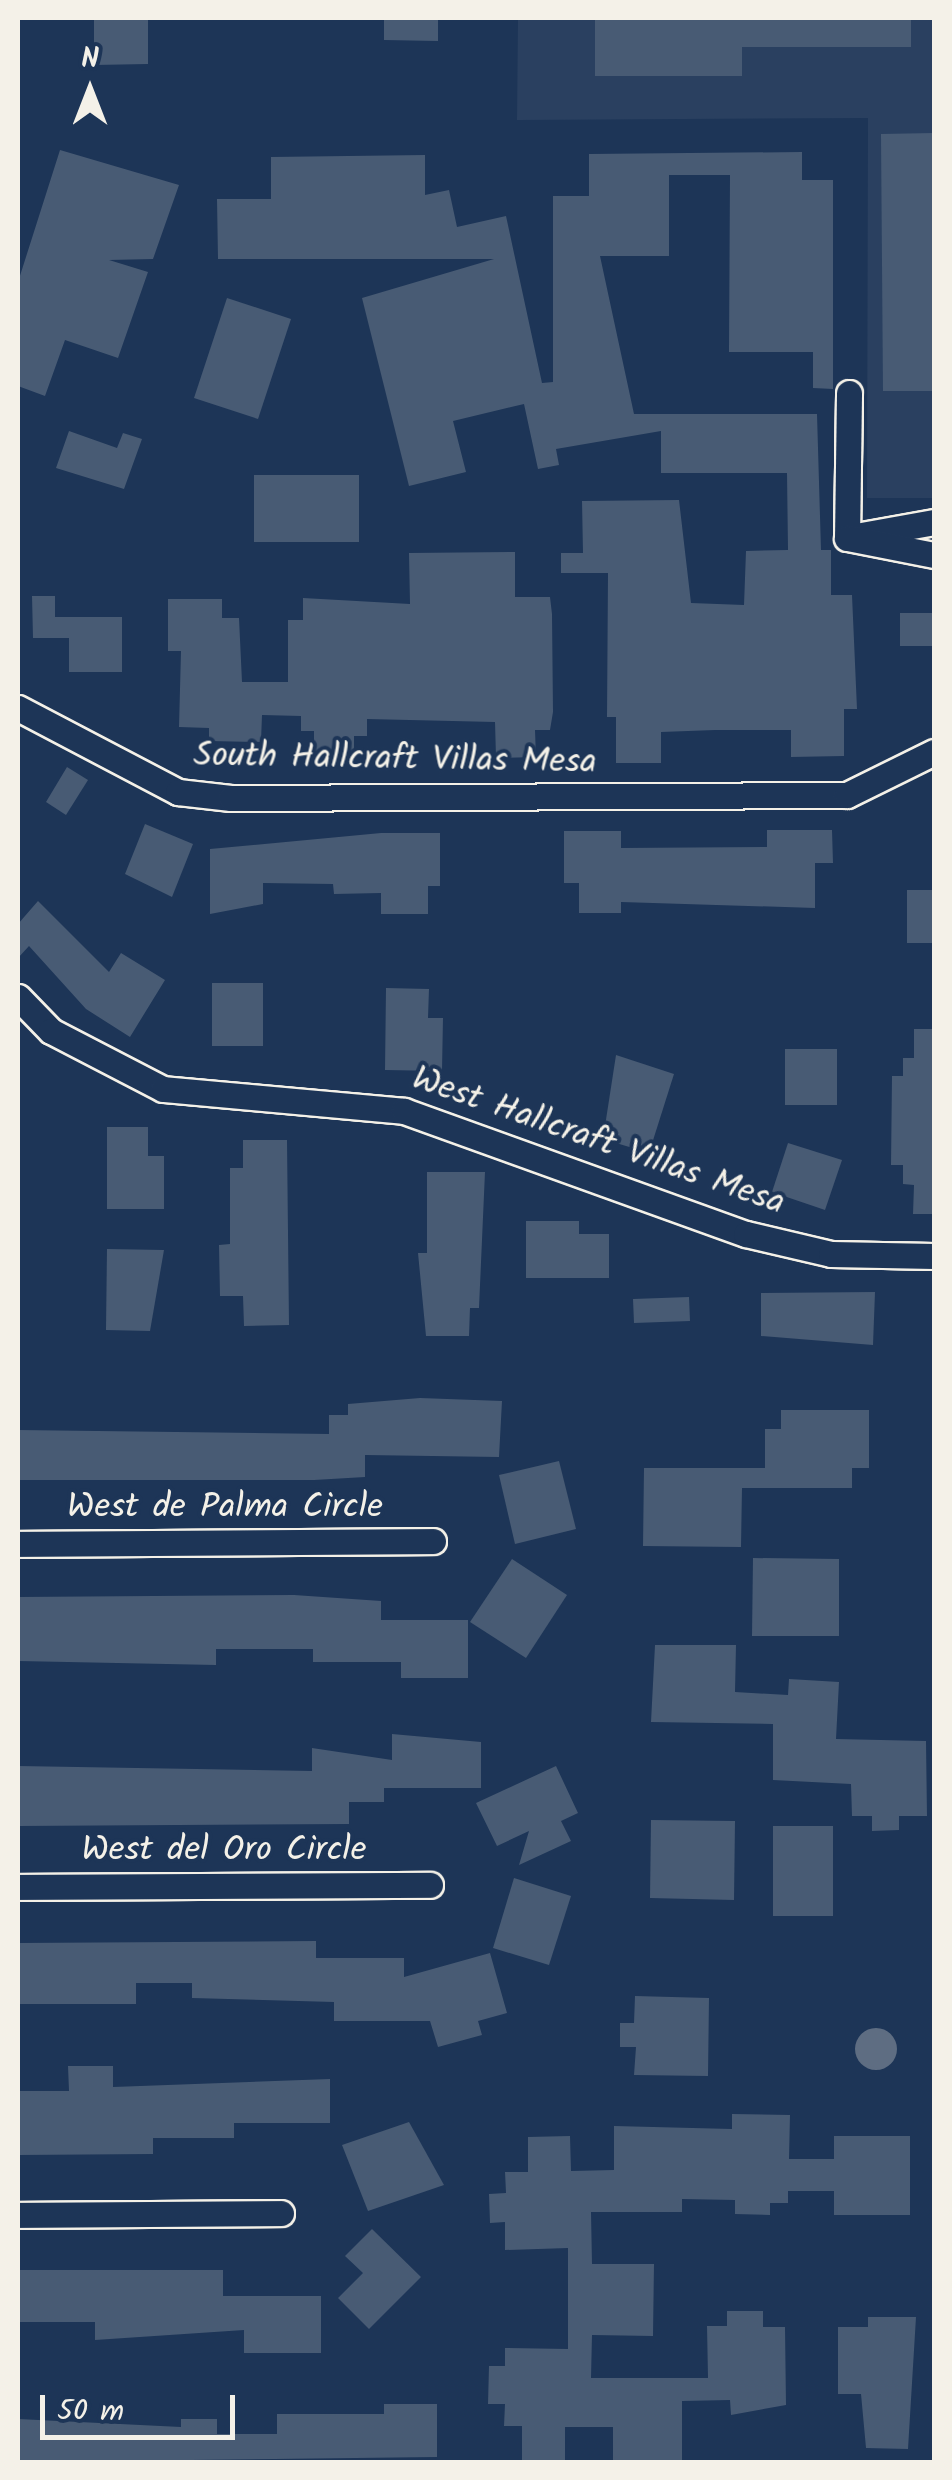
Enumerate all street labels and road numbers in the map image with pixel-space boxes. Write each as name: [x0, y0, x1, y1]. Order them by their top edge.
street label: South Hallcraft Villas Mesa: [193, 735, 597, 785]
street label: West Hallcraft Villas Mesa: [406, 1058, 790, 1226]
street label: West de Palma Circle: [67, 1487, 383, 1529]
street label: West del Oro Circle: [81, 1830, 367, 1872]

